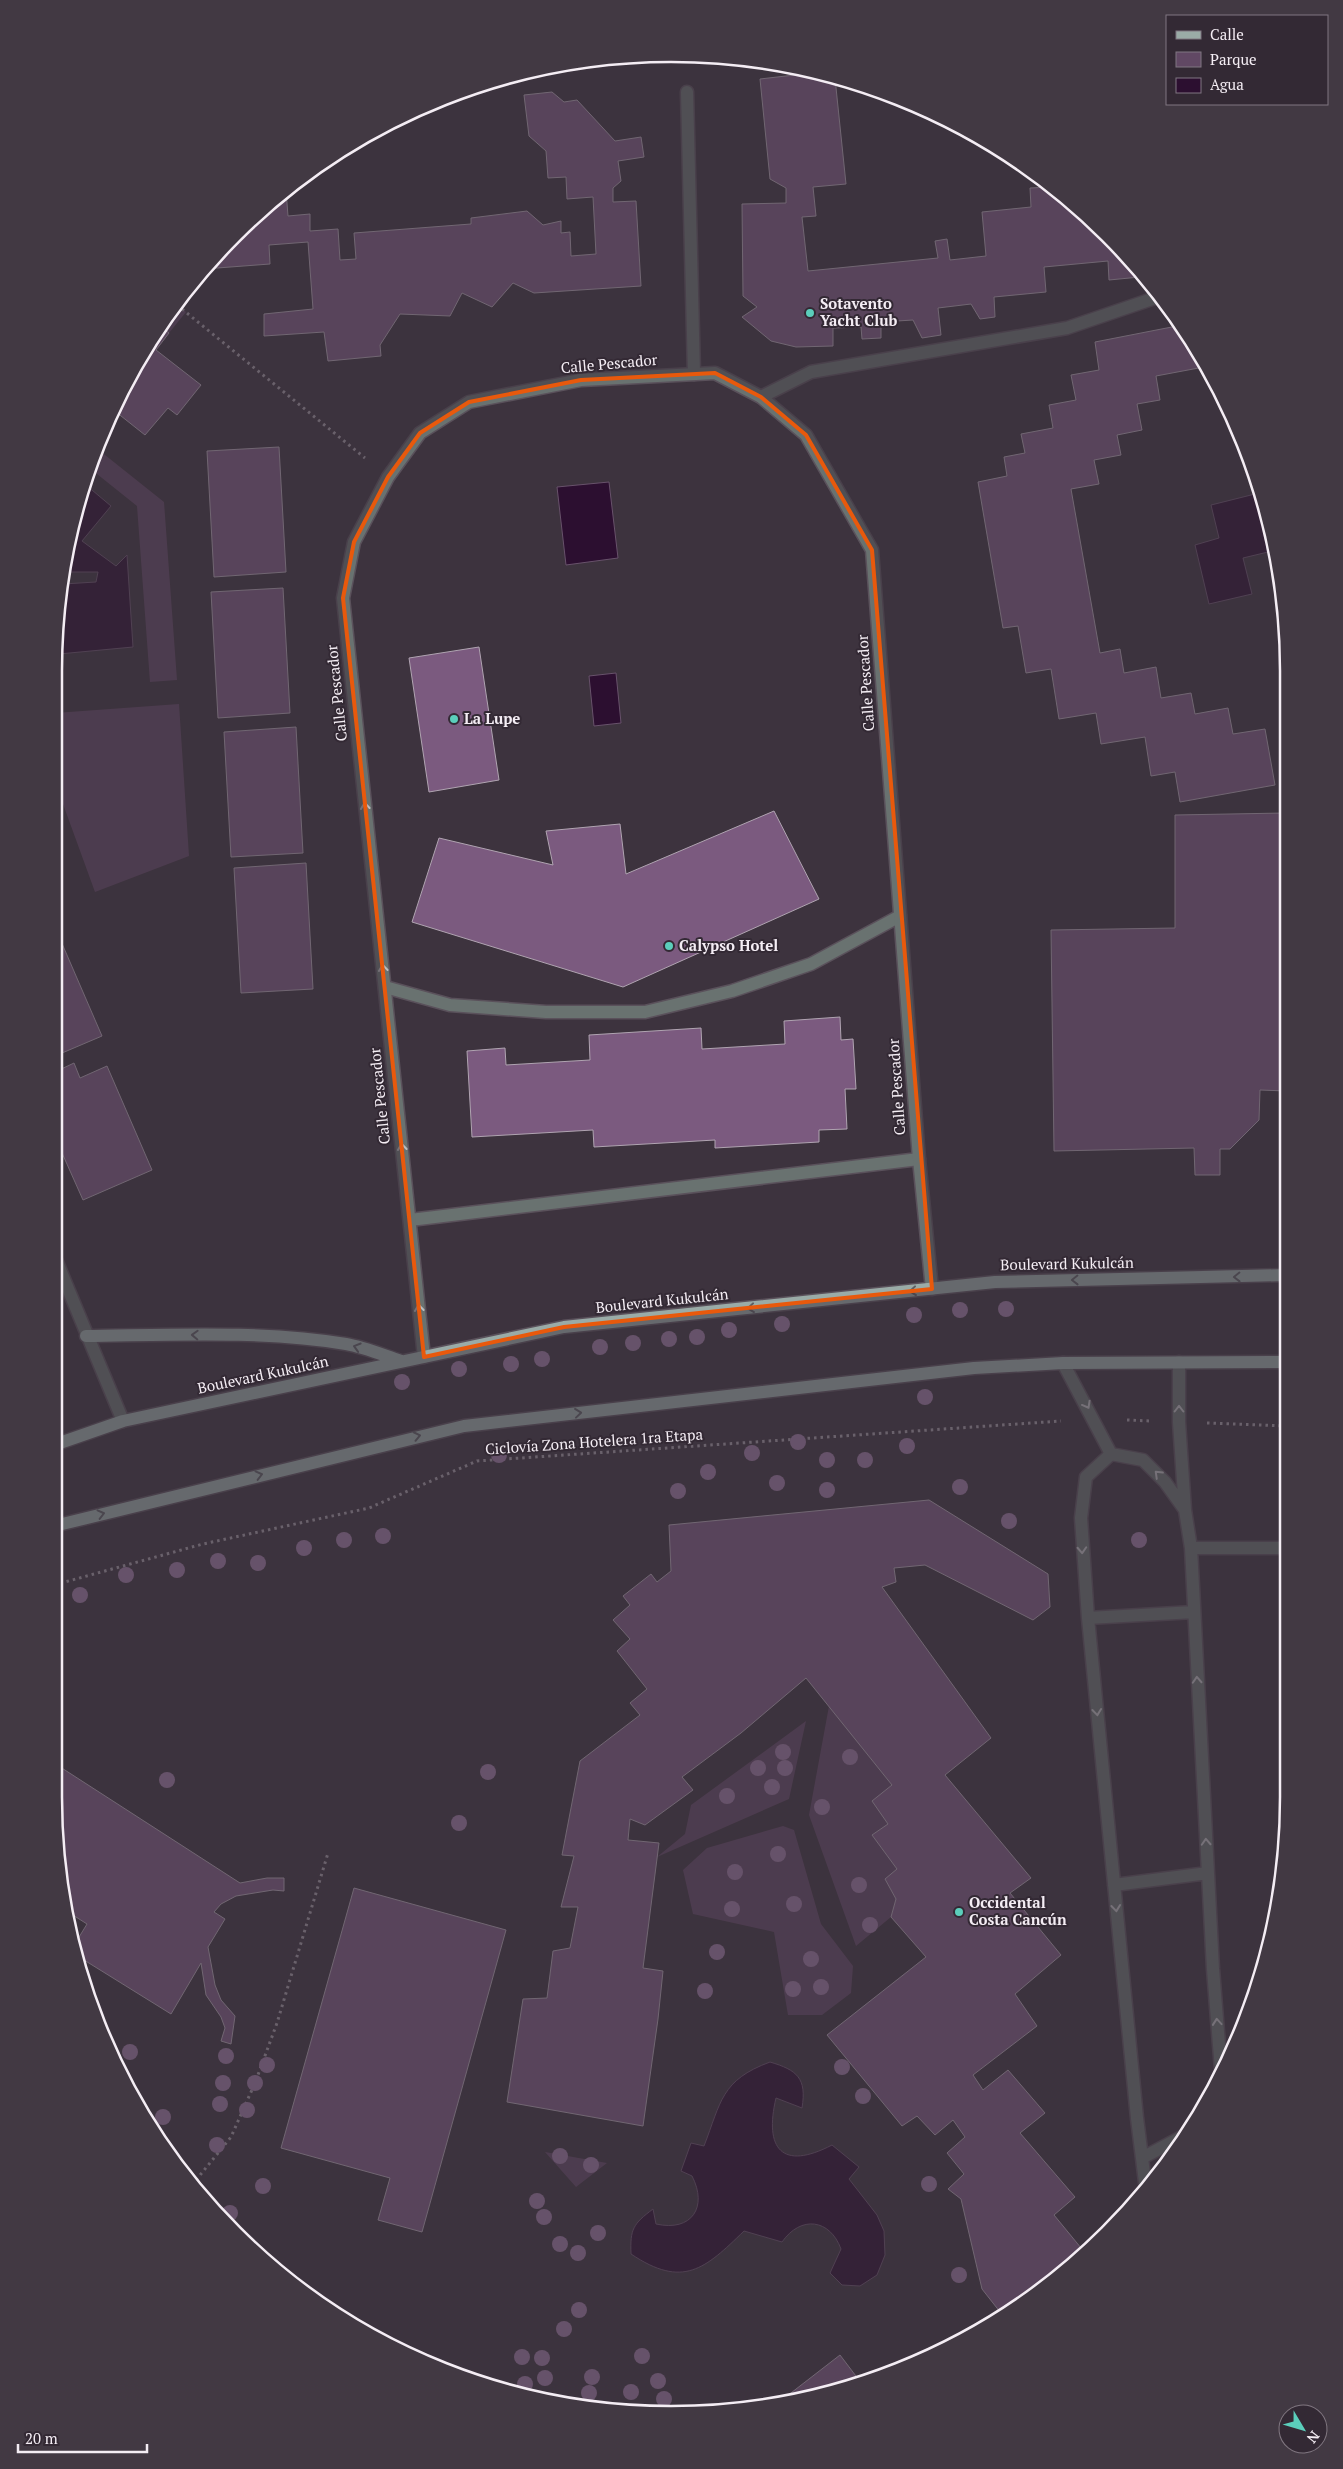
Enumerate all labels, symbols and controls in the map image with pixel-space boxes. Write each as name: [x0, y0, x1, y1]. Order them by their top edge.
legend: [1166, 15, 1328, 105]
text: Calle: [1210, 24, 1244, 44]
text: Parque: [1210, 49, 1257, 69]
text: Agua: [1210, 74, 1244, 94]
place label: Sotavento Yacht Club: [820, 293, 897, 330]
marker: Sotavento Yacht Club: [804, 307, 816, 319]
street label: Calle Pescador: [560, 349, 658, 377]
street label: Calle Pescador: [852, 634, 878, 732]
street label: Calle Pescador: [321, 644, 351, 742]
place label: La Lupe: [464, 708, 520, 728]
marker: La Lupe: [448, 713, 460, 725]
one-way arrow: [360, 802, 371, 810]
place label: Calypso Hotel: [679, 935, 778, 955]
marker: Calypso Hotel: [663, 940, 675, 952]
one-way arrow: [377, 964, 388, 972]
street label: Calle Pescador: [883, 1038, 909, 1136]
street label: Calle Pescador: [364, 1047, 394, 1145]
one-way arrow: [397, 1143, 408, 1151]
street label: Boulevard Kukulcán: [1000, 1252, 1134, 1274]
one-way arrow: [1233, 1271, 1241, 1282]
one-way arrow: [1071, 1275, 1079, 1286]
street label: Boulevard Kukulcán: [594, 1283, 729, 1317]
one-way arrow: [909, 1285, 917, 1296]
one-way arrow: [747, 1302, 755, 1313]
one-way arrow: [414, 1304, 425, 1312]
one-way arrow: [191, 1330, 199, 1341]
one-way arrow: [353, 1343, 361, 1353]
street label: Boulevard Kukulcán: [195, 1350, 330, 1398]
one-way arrow: [1080, 1400, 1090, 1409]
one-way arrow: [1174, 1405, 1184, 1412]
one-way arrow: [574, 1408, 582, 1419]
street label: Ciclovía Zona Hotelera 1ra Etapa: [484, 1423, 704, 1459]
one-way arrow: [413, 1431, 421, 1442]
one-way arrow: [255, 1470, 264, 1481]
one-way arrow: [1155, 1471, 1164, 1480]
one-way arrow: [97, 1509, 106, 1520]
one-way arrow: [1077, 1546, 1088, 1554]
one-way arrow: [1192, 1676, 1203, 1684]
one-way arrow: [1091, 1708, 1102, 1716]
one-way arrow: [1201, 1838, 1212, 1846]
place label: Occidental Costa Cancún: [969, 1892, 1067, 1929]
one-way arrow: [1111, 1905, 1122, 1913]
marker: Occidental Costa Cancún: [953, 1906, 965, 1918]
one-way arrow: [1212, 2017, 1223, 2025]
north arrow: [1278, 2404, 1328, 2454]
scale bar: [18, 2422, 146, 2454]
text: N: [1303, 2427, 1324, 2448]
text: 20 m: [25, 2428, 58, 2448]

